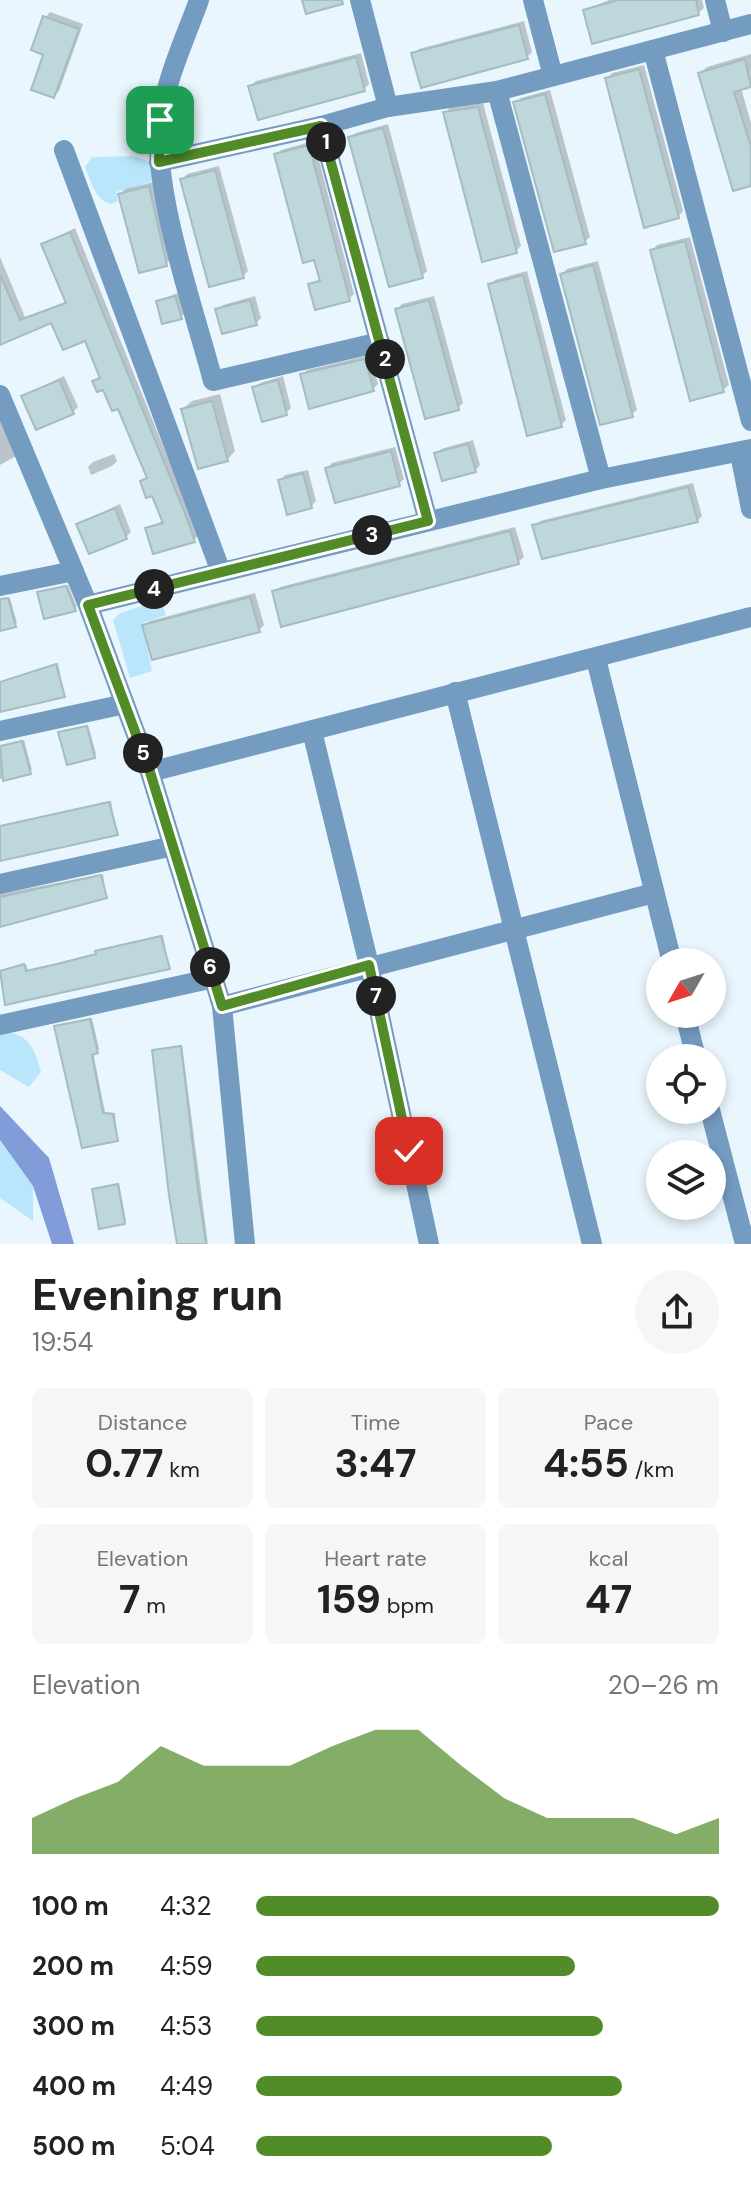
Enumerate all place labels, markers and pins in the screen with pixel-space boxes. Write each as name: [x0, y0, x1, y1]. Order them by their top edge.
pin: [126, 86, 194, 154]
pin: 1: [306, 122, 346, 162]
pin: 2: [365, 339, 405, 379]
pin: 3: [352, 515, 392, 555]
pin: 4: [134, 569, 174, 609]
pin: 5: [123, 733, 163, 773]
pin: 6: [190, 947, 230, 987]
pin: 7: [356, 976, 396, 1016]
pin: [375, 1117, 443, 1185]

